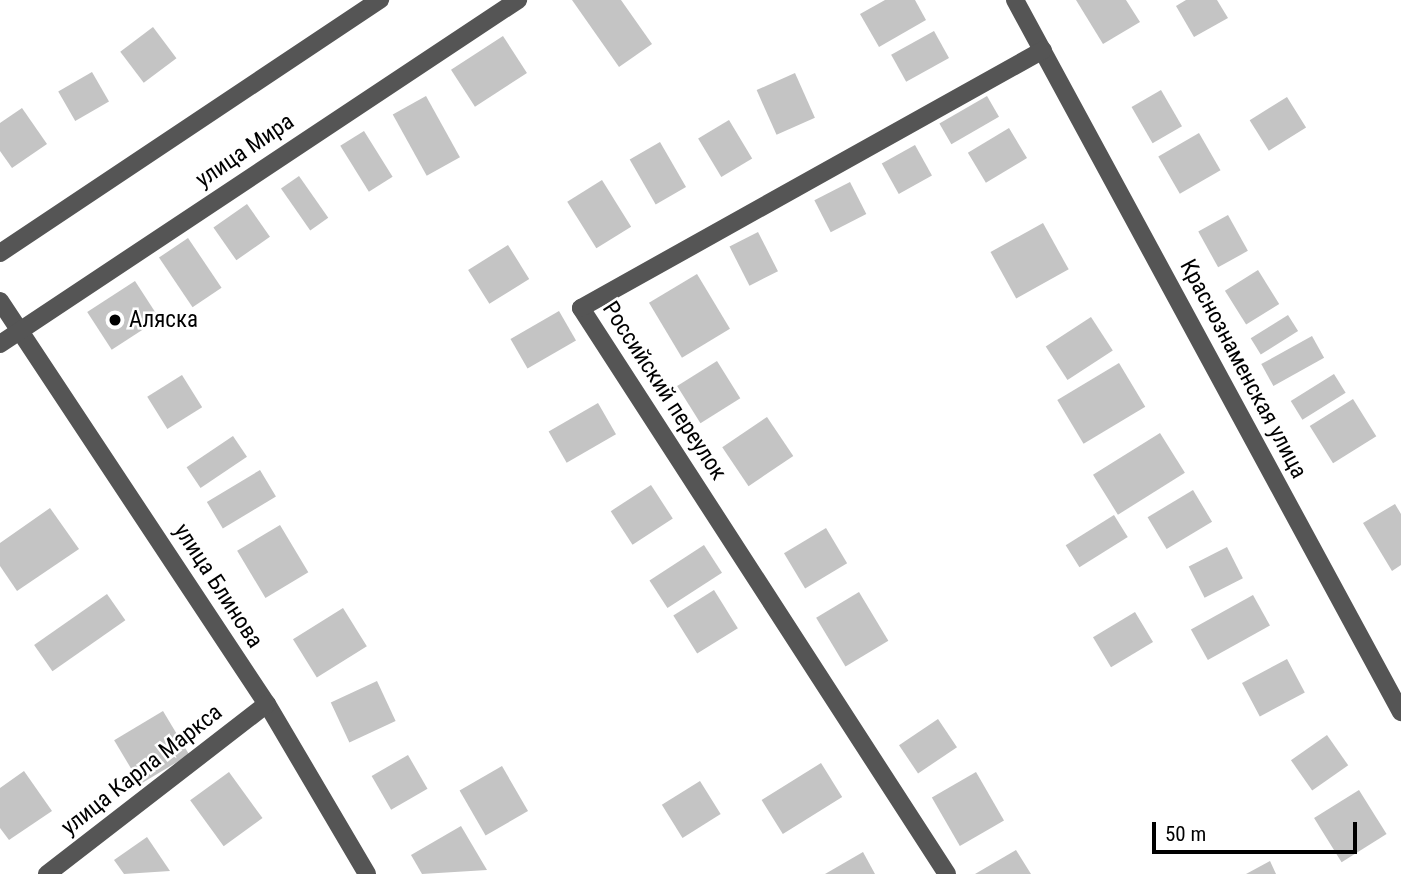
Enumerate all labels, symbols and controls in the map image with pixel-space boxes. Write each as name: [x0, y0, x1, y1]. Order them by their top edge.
street label: улица Мира: [191, 108, 299, 194]
street label: Краснознаменская улица: [1174, 255, 1312, 483]
street label: Российский переулок: [596, 297, 732, 485]
place label: Аляска: [129, 306, 198, 334]
marker: Аляска: [107, 312, 123, 328]
street label: улица Блинова: [168, 519, 268, 653]
street label: улица Карла Маркса: [56, 699, 228, 841]
scale bar: [1156, 808, 1361, 852]
text: 50 m: [1165, 822, 1206, 846]

